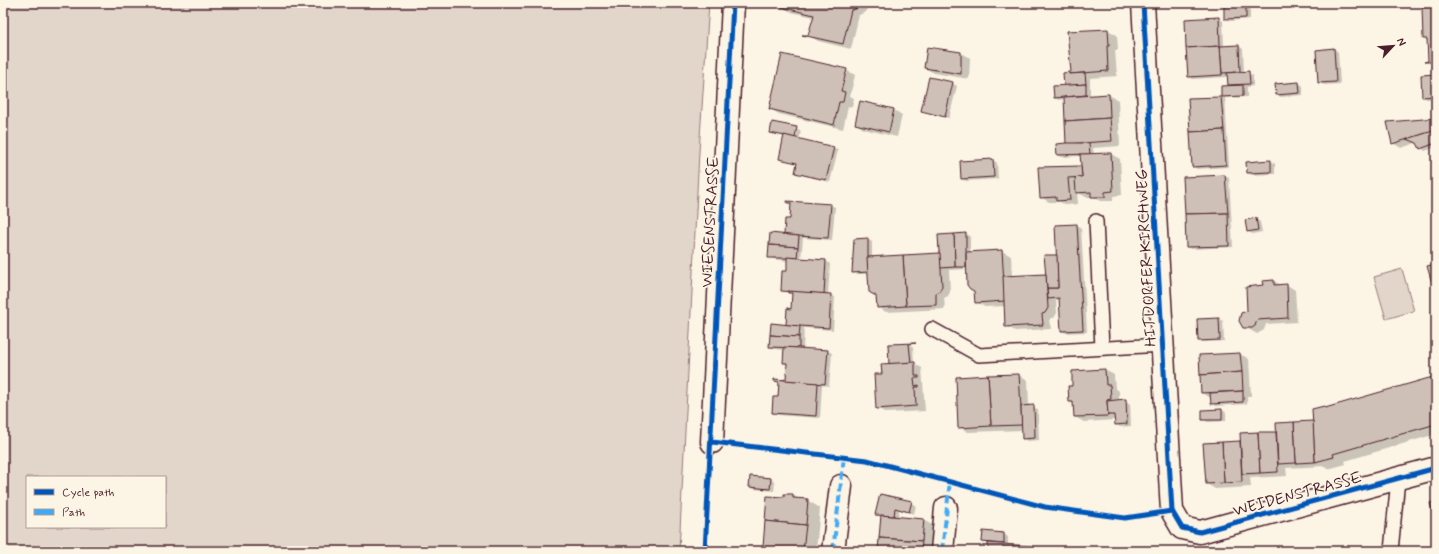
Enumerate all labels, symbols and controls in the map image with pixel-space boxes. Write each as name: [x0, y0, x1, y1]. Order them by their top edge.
north arrow: [1373, 26, 1413, 66]
text: N: [1393, 36, 1409, 48]
street label: WIESENSTRASSE: [697, 156, 724, 288]
street label: HITDORFER KIRCHWEG: [1131, 168, 1162, 347]
street label: WEIDENSTRASSE: [1231, 467, 1364, 522]
legend: [26, 476, 166, 528]
text: Cycle path: [62, 485, 114, 501]
text: Path: [62, 505, 85, 521]

